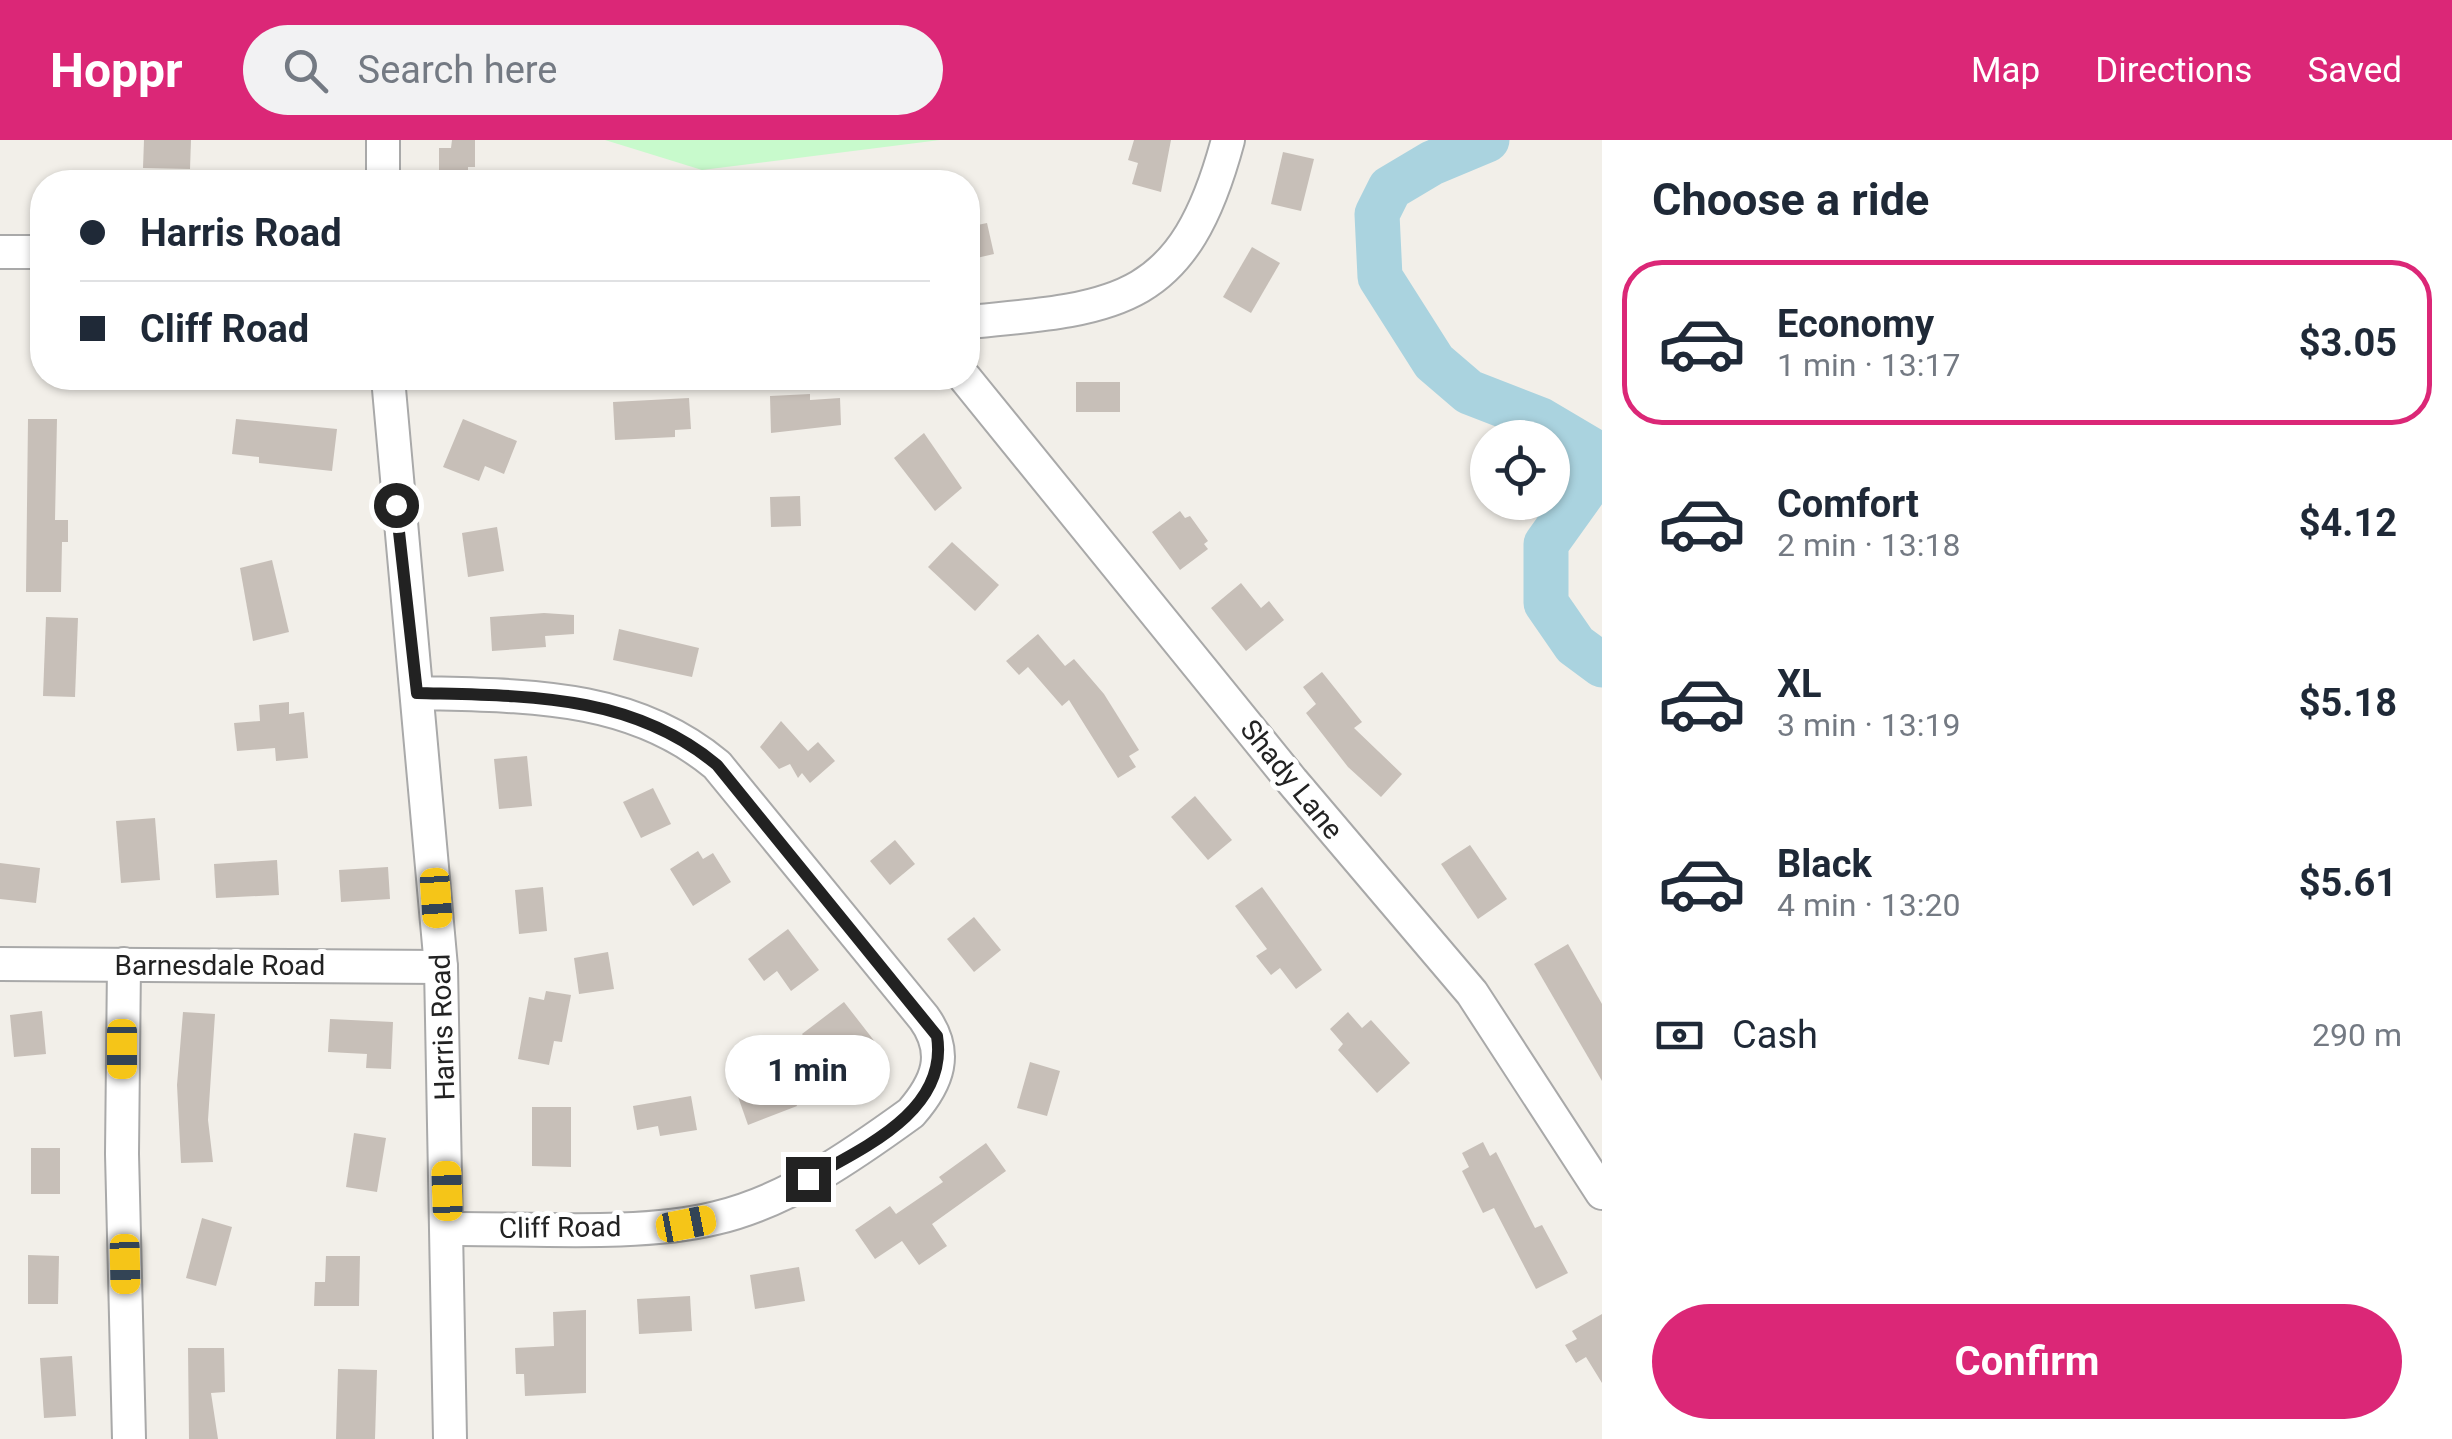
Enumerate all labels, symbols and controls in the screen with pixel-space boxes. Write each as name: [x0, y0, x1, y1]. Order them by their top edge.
search box: [243, 25, 943, 115]
text: Hoppr: [50, 42, 183, 99]
icon: search: [278, 43, 333, 98]
text: Search here: [358, 48, 557, 92]
text: Map: [1971, 50, 2040, 91]
text: Directions: [2095, 50, 2252, 91]
text: Saved: [2307, 50, 2402, 91]
text: Choose a ride: [1652, 173, 1929, 226]
text: Harris Road: [140, 211, 342, 255]
icon: car: [1657, 298, 1747, 388]
text: Economy: [1777, 302, 1934, 346]
text: Cliff Road: [140, 307, 309, 351]
text: $3.05: [2299, 321, 2397, 365]
text: 1 min · 13:17: [1777, 346, 1960, 384]
map controls: [1470, 420, 1570, 520]
button: locate: [1470, 420, 1570, 520]
icon: car: [1657, 478, 1747, 568]
text: Comfort: [1777, 482, 1919, 526]
route start: [374, 483, 419, 528]
text: $4.12: [2299, 501, 2397, 545]
text: 2 min · 13:18: [1777, 526, 1960, 564]
icon: car: [1657, 658, 1747, 748]
text: XL: [1777, 662, 1822, 706]
text: $5.18: [2299, 681, 2397, 725]
text: 3 min · 13:19: [1777, 706, 1960, 744]
street label: Shady Lane: [1234, 713, 1350, 846]
icon: car: [1657, 838, 1747, 928]
text: Black: [1777, 842, 1872, 886]
text: $5.61: [2299, 861, 2397, 905]
car: [419, 867, 453, 929]
text: 4 min · 13:20: [1777, 886, 1960, 924]
street label: Barnesdale Road: [115, 949, 325, 982]
street label: Harris Road: [423, 953, 462, 1101]
icon: cash: [1652, 1008, 1707, 1063]
text: Cash: [1732, 1013, 1818, 1057]
text: 290 m: [2312, 1016, 2402, 1054]
car: [107, 1019, 137, 1079]
callout: 1 min: [726, 1034, 890, 1104]
text: 1 min: [767, 1051, 848, 1089]
route end: [786, 1157, 831, 1202]
car: [431, 1160, 463, 1222]
car: [654, 1204, 718, 1244]
street label: Cliff Road: [498, 1210, 622, 1245]
car: [109, 1234, 141, 1294]
button: Confirm: [1652, 1304, 2402, 1419]

